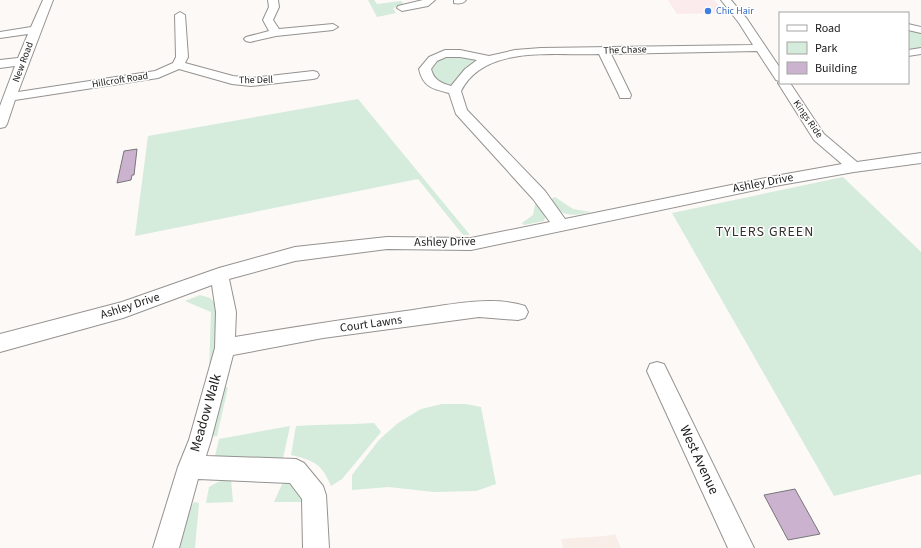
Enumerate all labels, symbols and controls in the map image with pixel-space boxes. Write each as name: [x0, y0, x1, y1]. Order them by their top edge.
place label: Chic Hair: [716, 4, 754, 18]
marker: Chic Hair: [703, 6, 713, 16]
legend: [779, 12, 909, 84]
text: Road: [815, 20, 841, 37]
street label: New Road: [9, 40, 37, 84]
text: Park: [815, 40, 837, 57]
street label: The Chase: [603, 42, 647, 58]
text: Building: [815, 60, 857, 77]
street label: Hillcroft Road: [91, 69, 149, 91]
street label: The Dell: [239, 73, 274, 87]
street label: Kings Ride: [790, 97, 826, 141]
street label: Ashley Drive: [731, 169, 795, 197]
district label: TYLERS GREEN: [716, 222, 814, 242]
street label: Ashley Drive: [414, 233, 476, 251]
street label: Ashley Drive: [98, 288, 162, 324]
street label: Court Lawns: [339, 311, 403, 337]
street label: Meadow Walk: [185, 371, 227, 454]
street label: West Avenue: [674, 422, 724, 498]

